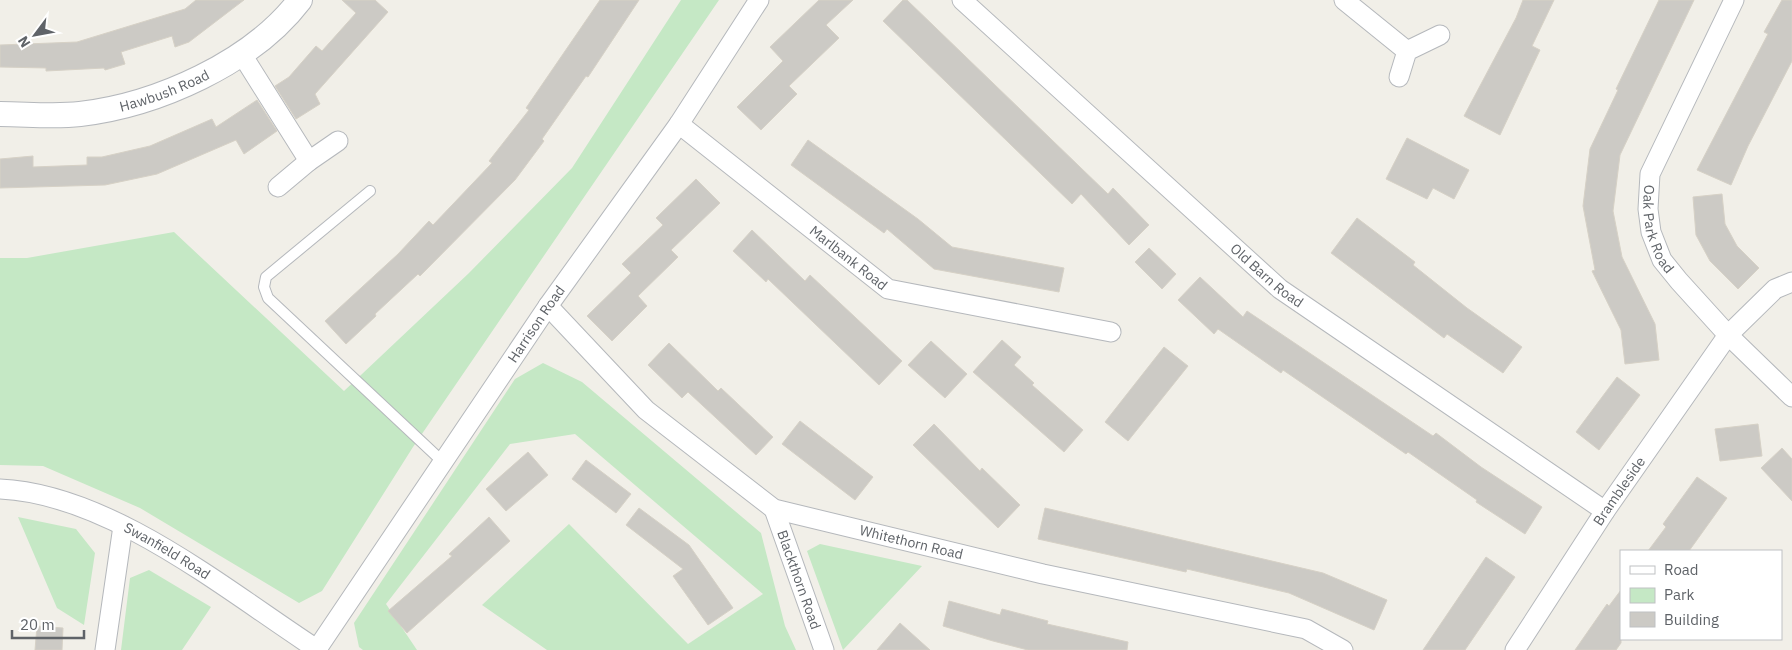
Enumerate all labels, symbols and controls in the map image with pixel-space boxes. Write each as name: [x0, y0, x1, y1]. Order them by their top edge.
north arrow: [10, 10, 60, 60]
text: N: [14, 33, 34, 51]
street label: Hawbush Road: [118, 65, 212, 116]
street label: Oak Park Road: [1639, 184, 1678, 277]
street label: Marlbank Road: [806, 222, 891, 294]
street label: Old Barn Road: [1227, 239, 1307, 311]
street label: Harrison Road: [504, 282, 569, 366]
street label: Brambleside: [1589, 453, 1649, 529]
street label: Swanfield Road: [121, 518, 214, 583]
street label: Whitethorn Road: [858, 521, 965, 563]
street label: Blackthorn Road: [773, 528, 825, 632]
legend: [1620, 550, 1782, 640]
text: Road: [1664, 560, 1699, 579]
text: Park: [1664, 585, 1694, 604]
scale bar: [12, 608, 85, 640]
text: Building: [1664, 610, 1719, 629]
text: 20 m: [20, 615, 55, 634]

